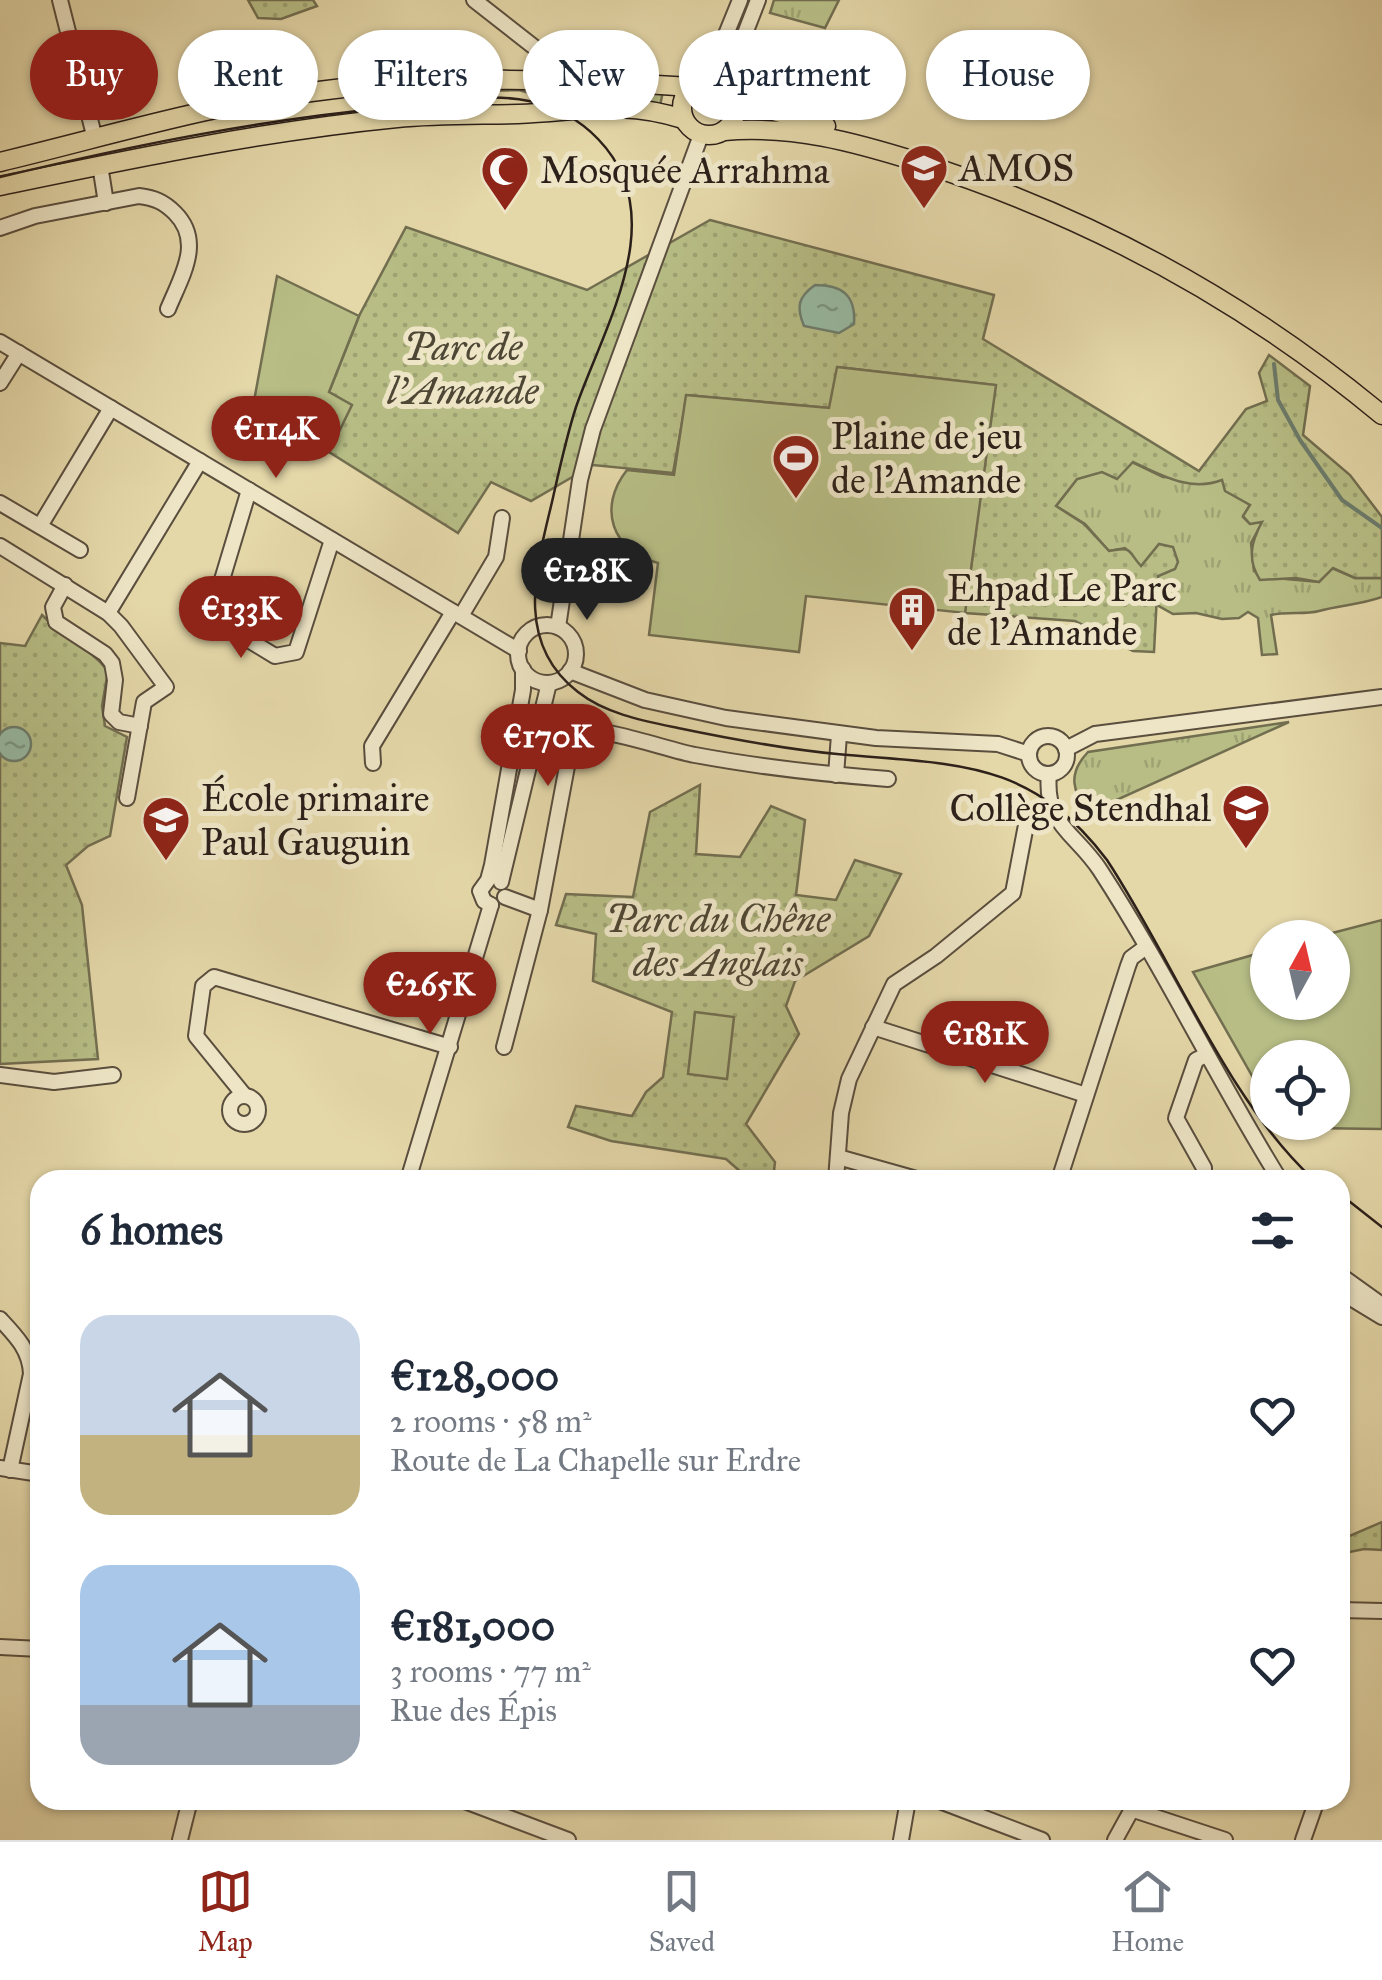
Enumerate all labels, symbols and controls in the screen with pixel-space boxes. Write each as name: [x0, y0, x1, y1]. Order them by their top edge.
chip: Buy: [30, 30, 158, 120]
chip: Rent: [178, 30, 318, 120]
chip: Filters: [338, 30, 503, 120]
chip: New: [523, 30, 659, 120]
chip: Apartment: [679, 30, 906, 120]
chip: House: [926, 30, 1090, 120]
school or university icon: AMOS: [898, 142, 950, 210]
mosque icon: Mosquée Arrahma: [479, 144, 531, 212]
place label: AMOS: [957, 145, 1074, 191]
place label: Mosquée Arrahma: [540, 147, 830, 193]
park label: Parc de l'Amande: [387, 324, 539, 414]
pin: €114K: [206, 396, 346, 481]
text: €114K: [233, 409, 319, 448]
place label: Plaine de jeu de l'Amande: [831, 413, 1023, 503]
sports icon: Plaine de jeu de l'Amande: [770, 432, 822, 500]
pin: €128K: [517, 538, 657, 623]
text: €128K: [543, 551, 631, 590]
place label: Ehpad Le Parc de l'Amande: [947, 565, 1177, 655]
pin: €133K: [171, 576, 311, 661]
building icon: Ehpad Le Parc de l'Amande: [886, 584, 938, 652]
text: €133K: [201, 589, 281, 628]
pin: €170K: [478, 704, 618, 789]
text: €170K: [503, 717, 593, 756]
place label: École primaire Paul Gauguin: [201, 774, 429, 865]
school or university icon: Collège Stendhal: [1220, 782, 1272, 850]
place label: Collège Stendhal: [950, 785, 1212, 831]
school or university icon: École primaire Paul Gauguin: [140, 794, 192, 862]
park label: Parc du Chêne des Anglais: [606, 896, 831, 986]
north arrow: [1250, 920, 1350, 1020]
map controls: [1250, 920, 1350, 1140]
pin: €265K: [360, 952, 500, 1037]
text: €265K: [385, 965, 475, 1004]
pin: €181K: [915, 1001, 1055, 1086]
text: €181K: [943, 1014, 1027, 1053]
button: locate: [1250, 1040, 1350, 1140]
icon: filters: [1245, 1203, 1300, 1258]
text: 6 homes: [80, 1204, 223, 1256]
text: €128,000: [390, 1350, 559, 1402]
icon: home: [160, 1355, 280, 1475]
icon: heart: [1245, 1388, 1300, 1443]
text: 2 rooms · 58 m²: [390, 1402, 591, 1441]
text: Route de La Chapelle sur Erdre: [390, 1441, 801, 1480]
text: €181,000: [390, 1600, 555, 1652]
icon: home: [160, 1605, 280, 1725]
icon: heart: [1245, 1638, 1300, 1693]
text: 3 rooms · 77 m²: [390, 1652, 591, 1691]
text: Rue des Épis: [390, 1691, 557, 1730]
tab: Map: [198, 1864, 253, 1959]
tab: Saved: [649, 1864, 715, 1959]
tab: Home: [1111, 1864, 1184, 1959]

